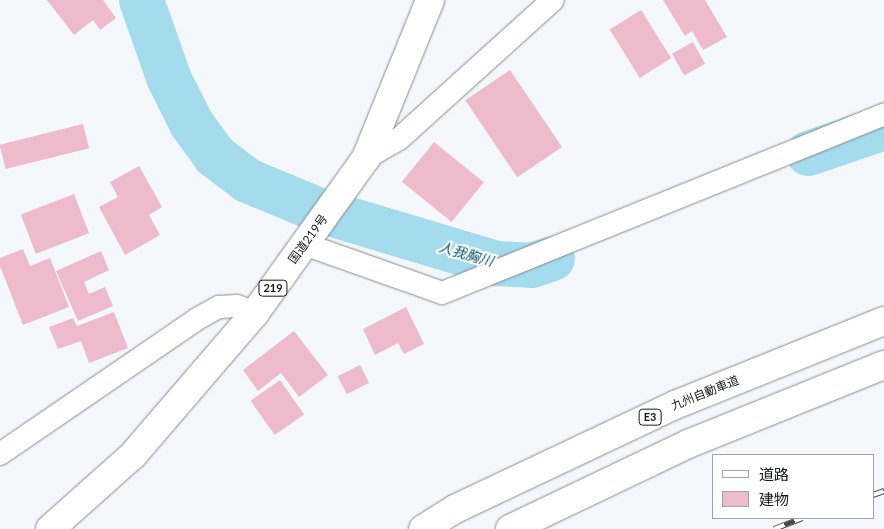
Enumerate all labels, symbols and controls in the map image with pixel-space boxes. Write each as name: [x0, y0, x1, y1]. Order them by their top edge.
street label: 国道219号: [285, 212, 331, 266]
water label: 人我胸川: [437, 238, 495, 270]
road number: 219: [258, 280, 288, 296]
street label: 九州自動車道: [669, 373, 741, 413]
road number: E3: [638, 408, 662, 426]
legend: [712, 454, 874, 519]
text: 道路: [759, 465, 789, 483]
text: 建物: [759, 490, 789, 508]

